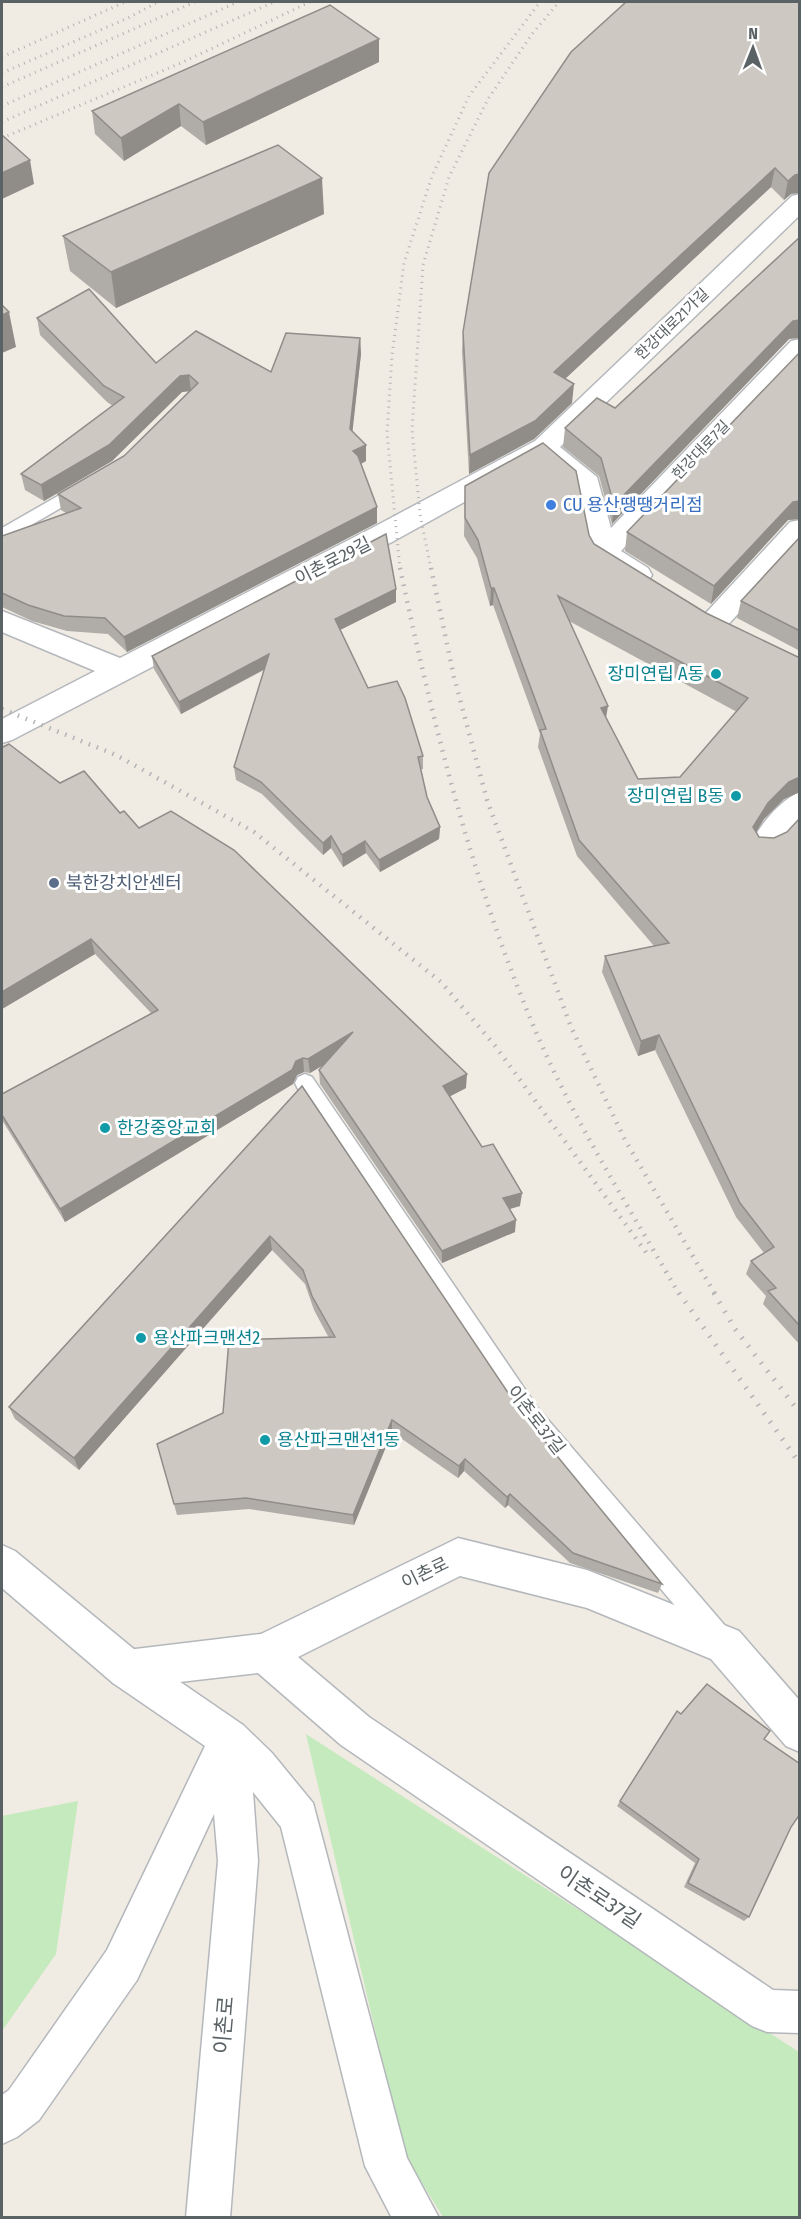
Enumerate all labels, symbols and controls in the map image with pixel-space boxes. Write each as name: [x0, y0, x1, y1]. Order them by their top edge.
north arrow: [723, 18, 783, 78]
text: N: [748, 24, 758, 43]
street label: 한강대로21가길: [632, 285, 712, 363]
street label: 한강대로7길: [668, 417, 734, 483]
place label: CU 용산땡땡거리점: [563, 494, 703, 516]
marker: CU 용산땡땡거리점: [544, 498, 558, 512]
street label: 이촌로29길: [291, 532, 375, 590]
place label: 장미연립 A동: [608, 663, 704, 685]
marker: 장미연립 A동: [709, 667, 723, 681]
place label: 장미연립 B동: [627, 785, 724, 807]
marker: 장미연립 B동: [729, 789, 743, 803]
place label: 북한강치안센터: [66, 872, 182, 894]
marker: 북한강치안센터: [47, 876, 61, 890]
place label: 한강중앙교회: [117, 1117, 216, 1139]
marker: 한강중앙교회: [98, 1121, 112, 1135]
place label: 용산파크맨션2: [153, 1327, 260, 1349]
marker: 용산파크맨션2: [134, 1331, 148, 1345]
street label: 이촌로37길: [502, 1381, 570, 1459]
place label: 용산파크맨션1동: [277, 1429, 400, 1451]
marker: 용산파크맨션1동: [258, 1433, 272, 1447]
street label: 이촌로: [398, 1552, 452, 1594]
street label: 이촌로37길: [552, 1860, 646, 1934]
street label: 이촌로: [209, 1995, 239, 2055]

